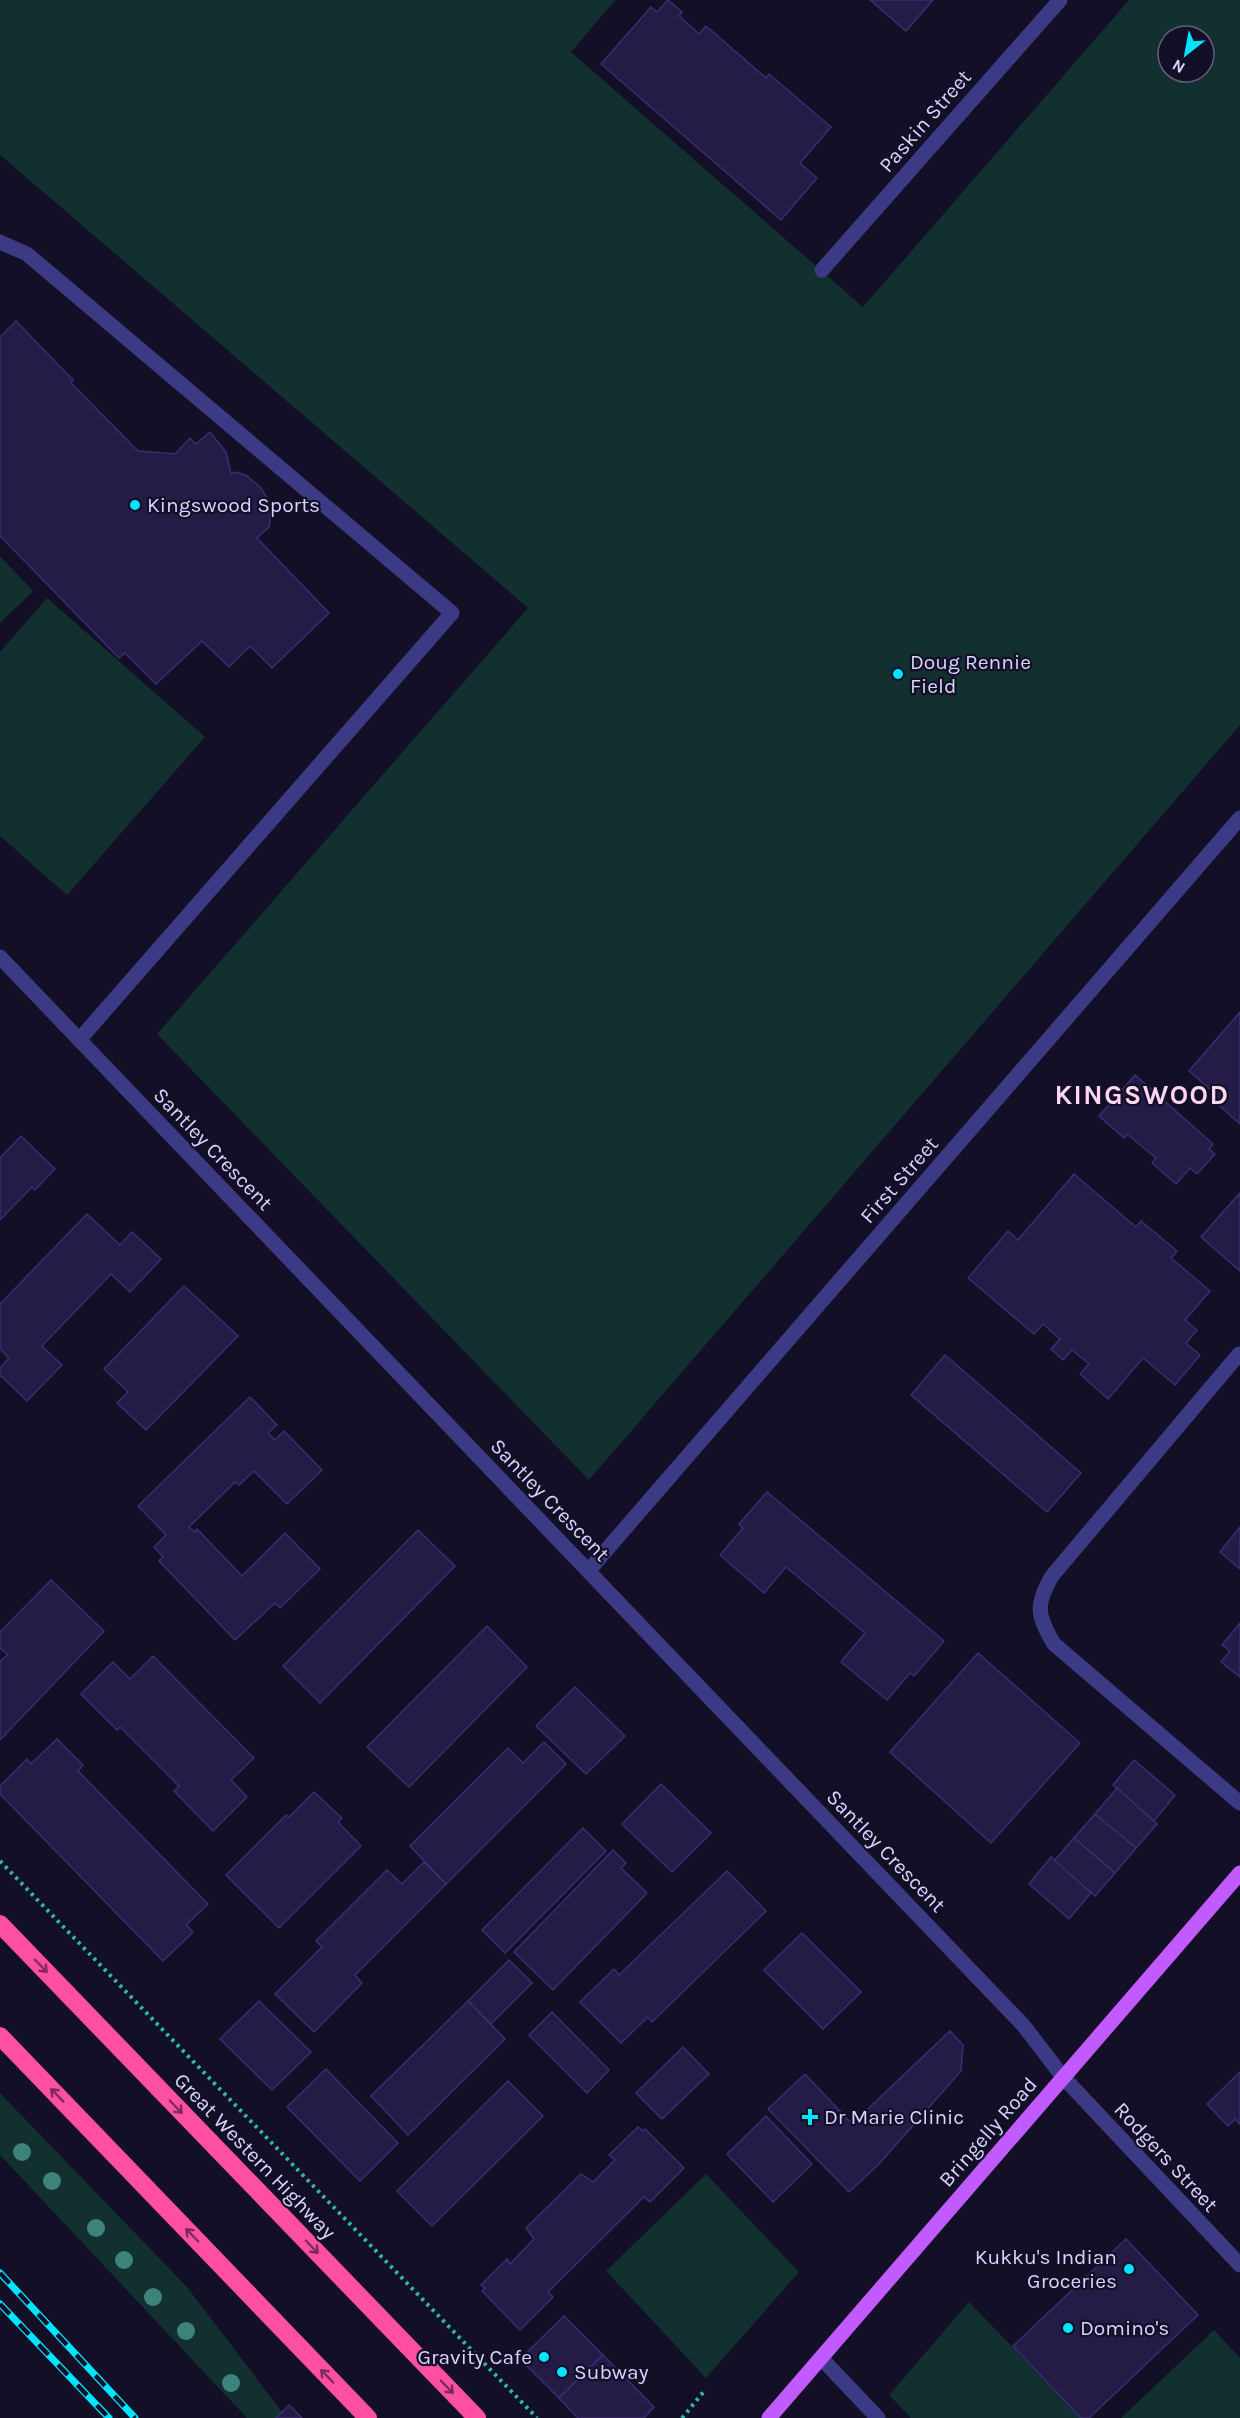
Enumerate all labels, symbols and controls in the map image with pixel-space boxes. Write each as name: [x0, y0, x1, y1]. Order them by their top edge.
north arrow: [1156, 24, 1216, 84]
text: N: [1169, 55, 1188, 78]
street label: Paskin Street: [874, 65, 976, 177]
place label: Kingswood Sports: [147, 493, 320, 517]
marker: Kingswood Sports: [128, 498, 142, 512]
place label: Doug Rennie Field: [910, 650, 1031, 698]
marker: Doug Rennie Field: [891, 667, 905, 681]
district label: KINGSWOOD: [1054, 1079, 1230, 1111]
street label: Santley Crescent: [149, 1083, 278, 1215]
street label: First Street: [855, 1132, 943, 1228]
street label: Santley Crescent: [486, 1434, 615, 1566]
street label: Santley Crescent: [822, 1785, 951, 1917]
one-way arrow: [33, 1959, 48, 1974]
street label: Great Western Highway: [169, 2068, 341, 2244]
street label: Bringelly Road: [934, 2072, 1042, 2192]
one-way arrow: [49, 2087, 64, 2102]
street label: Rodgers Street: [1109, 2097, 1223, 2217]
one-way arrow: [169, 2099, 183, 2114]
place label: Dr Marie Clinic: [824, 2105, 964, 2129]
marker: Dr Marie Clinic: [801, 2108, 819, 2126]
one-way arrow: [185, 2228, 199, 2243]
one-way arrow: [304, 2239, 319, 2254]
place label: Kukku's Indian Groceries: [975, 2245, 1117, 2293]
marker: Kukku's Indian Groceries: [1122, 2262, 1136, 2276]
place label: Domino's: [1080, 2316, 1169, 2340]
marker: Domino's: [1061, 2321, 1075, 2335]
place label: Gravity Cafe: [417, 2345, 532, 2369]
marker: Gravity Cafe: [537, 2350, 551, 2364]
place label: Subway: [574, 2360, 649, 2384]
marker: Subway: [555, 2365, 569, 2379]
one-way arrow: [320, 2368, 334, 2383]
one-way arrow: [440, 2380, 454, 2395]

